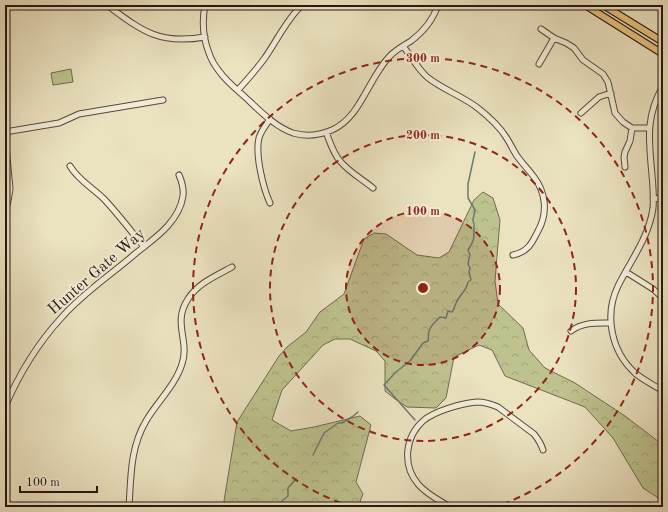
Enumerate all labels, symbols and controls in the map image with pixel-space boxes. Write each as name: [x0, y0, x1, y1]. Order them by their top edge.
text: 300 m: [406, 53, 440, 65]
text: 200 m: [406, 130, 440, 142]
text: 100 m: [406, 206, 440, 218]
street label: Hunter Gate Way: [45, 225, 149, 318]
centre of rings: [416, 281, 430, 295]
scale bar: [20, 468, 97, 494]
text: 100 m: [26, 477, 60, 489]

